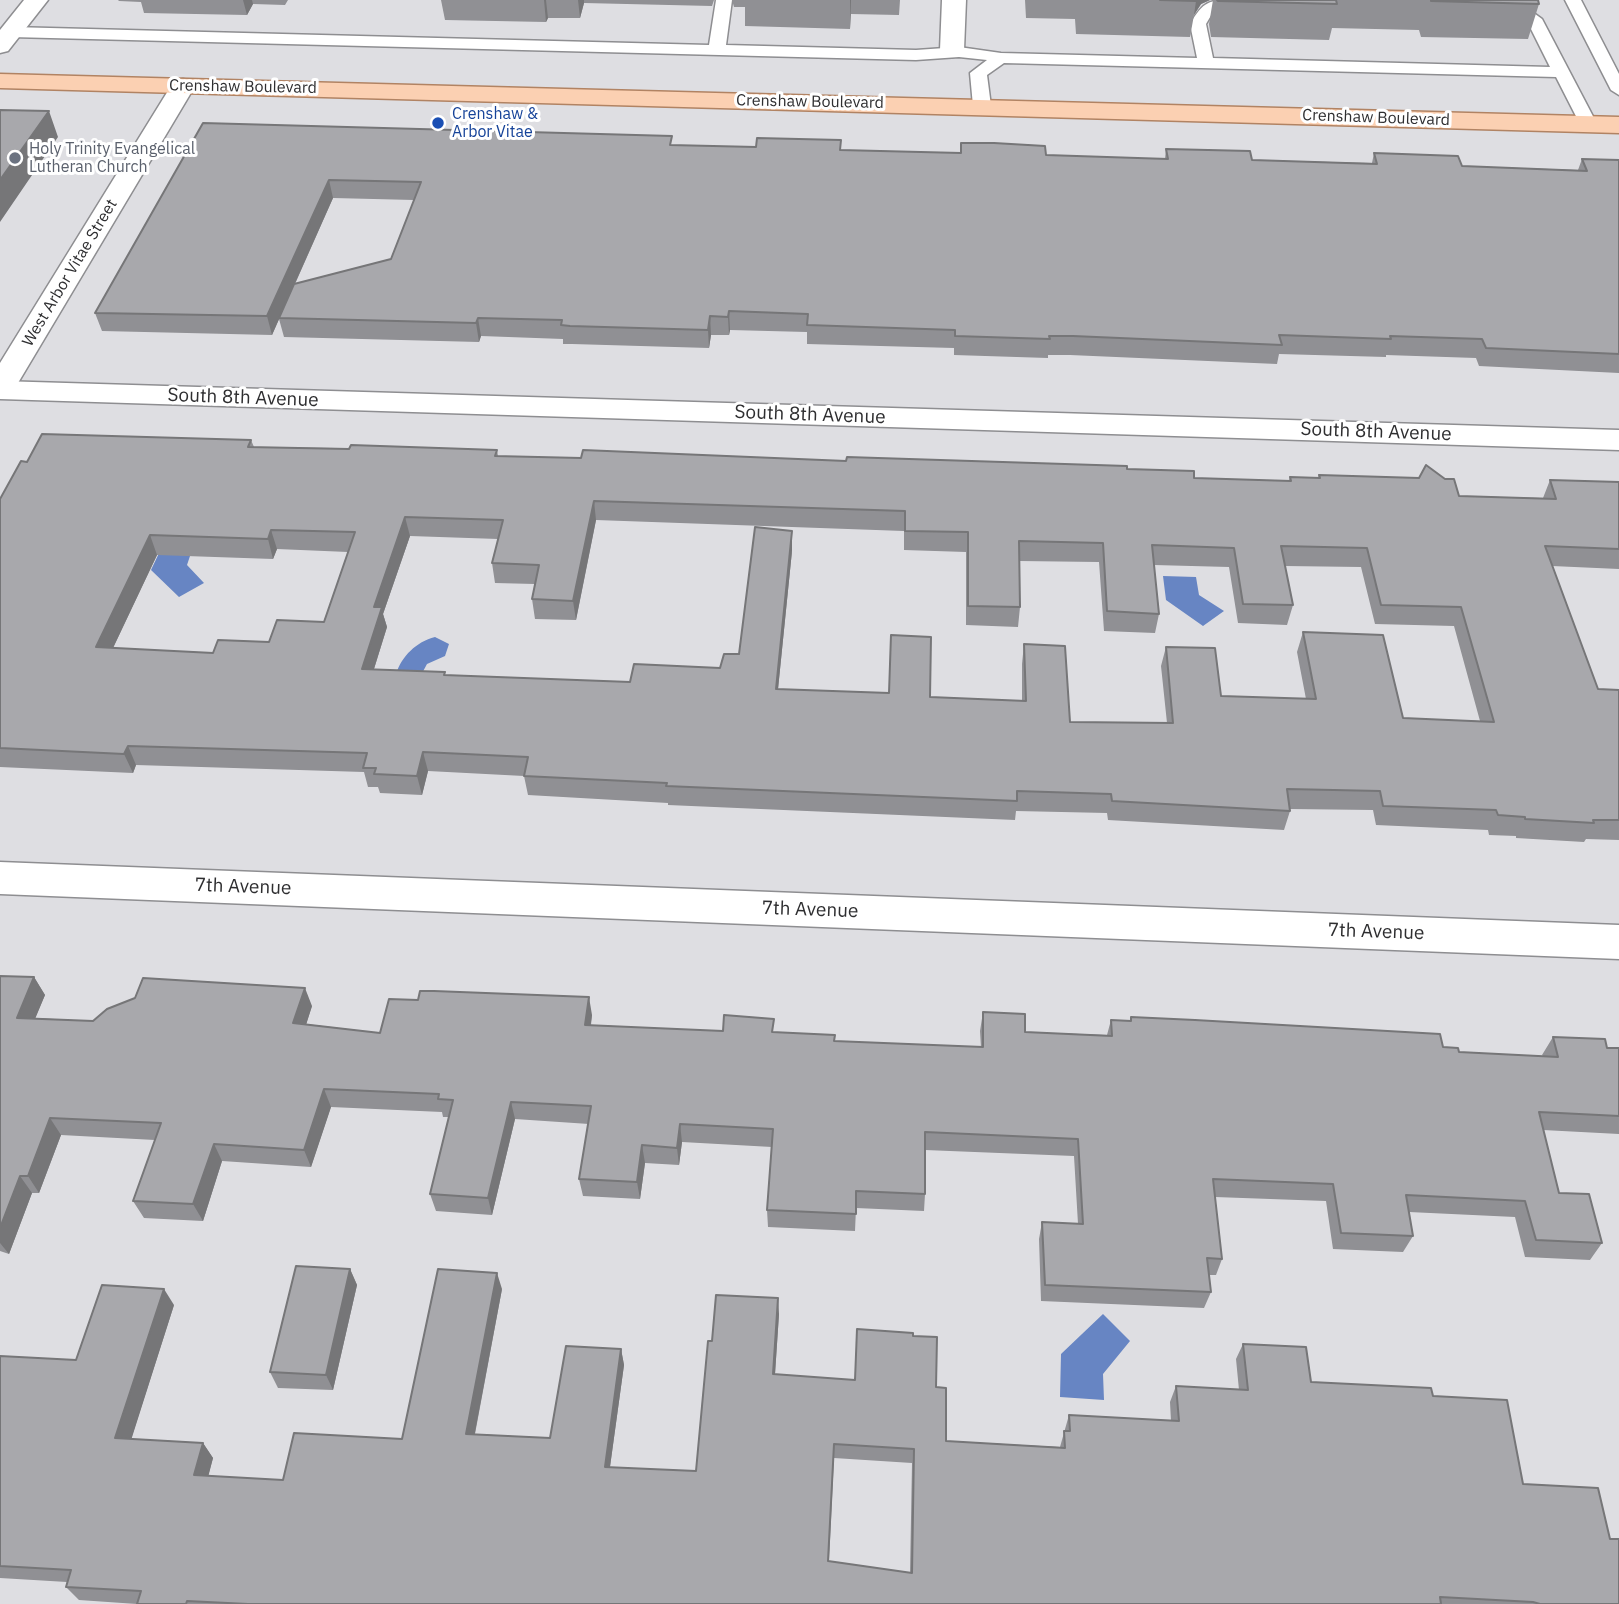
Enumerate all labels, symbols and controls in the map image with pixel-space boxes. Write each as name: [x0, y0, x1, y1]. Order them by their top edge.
street label: Crenshaw Boulevard: [169, 76, 317, 98]
street label: Crenshaw Boulevard: [736, 91, 884, 113]
place label: Crenshaw & Arbor Vitae: [452, 104, 538, 142]
street label: Crenshaw Boulevard: [1302, 106, 1450, 130]
marker: Crenshaw & Arbor Vitae: [430, 115, 446, 131]
place label: Holy Trinity Evangelical Lutheran Church: [29, 139, 195, 177]
marker: Holy Trinity Evangelical Lutheran Church: [7, 150, 23, 166]
street label: West Arbor Vitae Street: [18, 196, 122, 350]
street label: South 8th Avenue: [167, 384, 319, 412]
street label: South 8th Avenue: [734, 401, 886, 429]
street label: South 8th Avenue: [1300, 418, 1452, 446]
street label: 7th Avenue: [194, 874, 292, 900]
street label: 7th Avenue: [761, 897, 859, 923]
street label: 7th Avenue: [1327, 919, 1425, 945]

